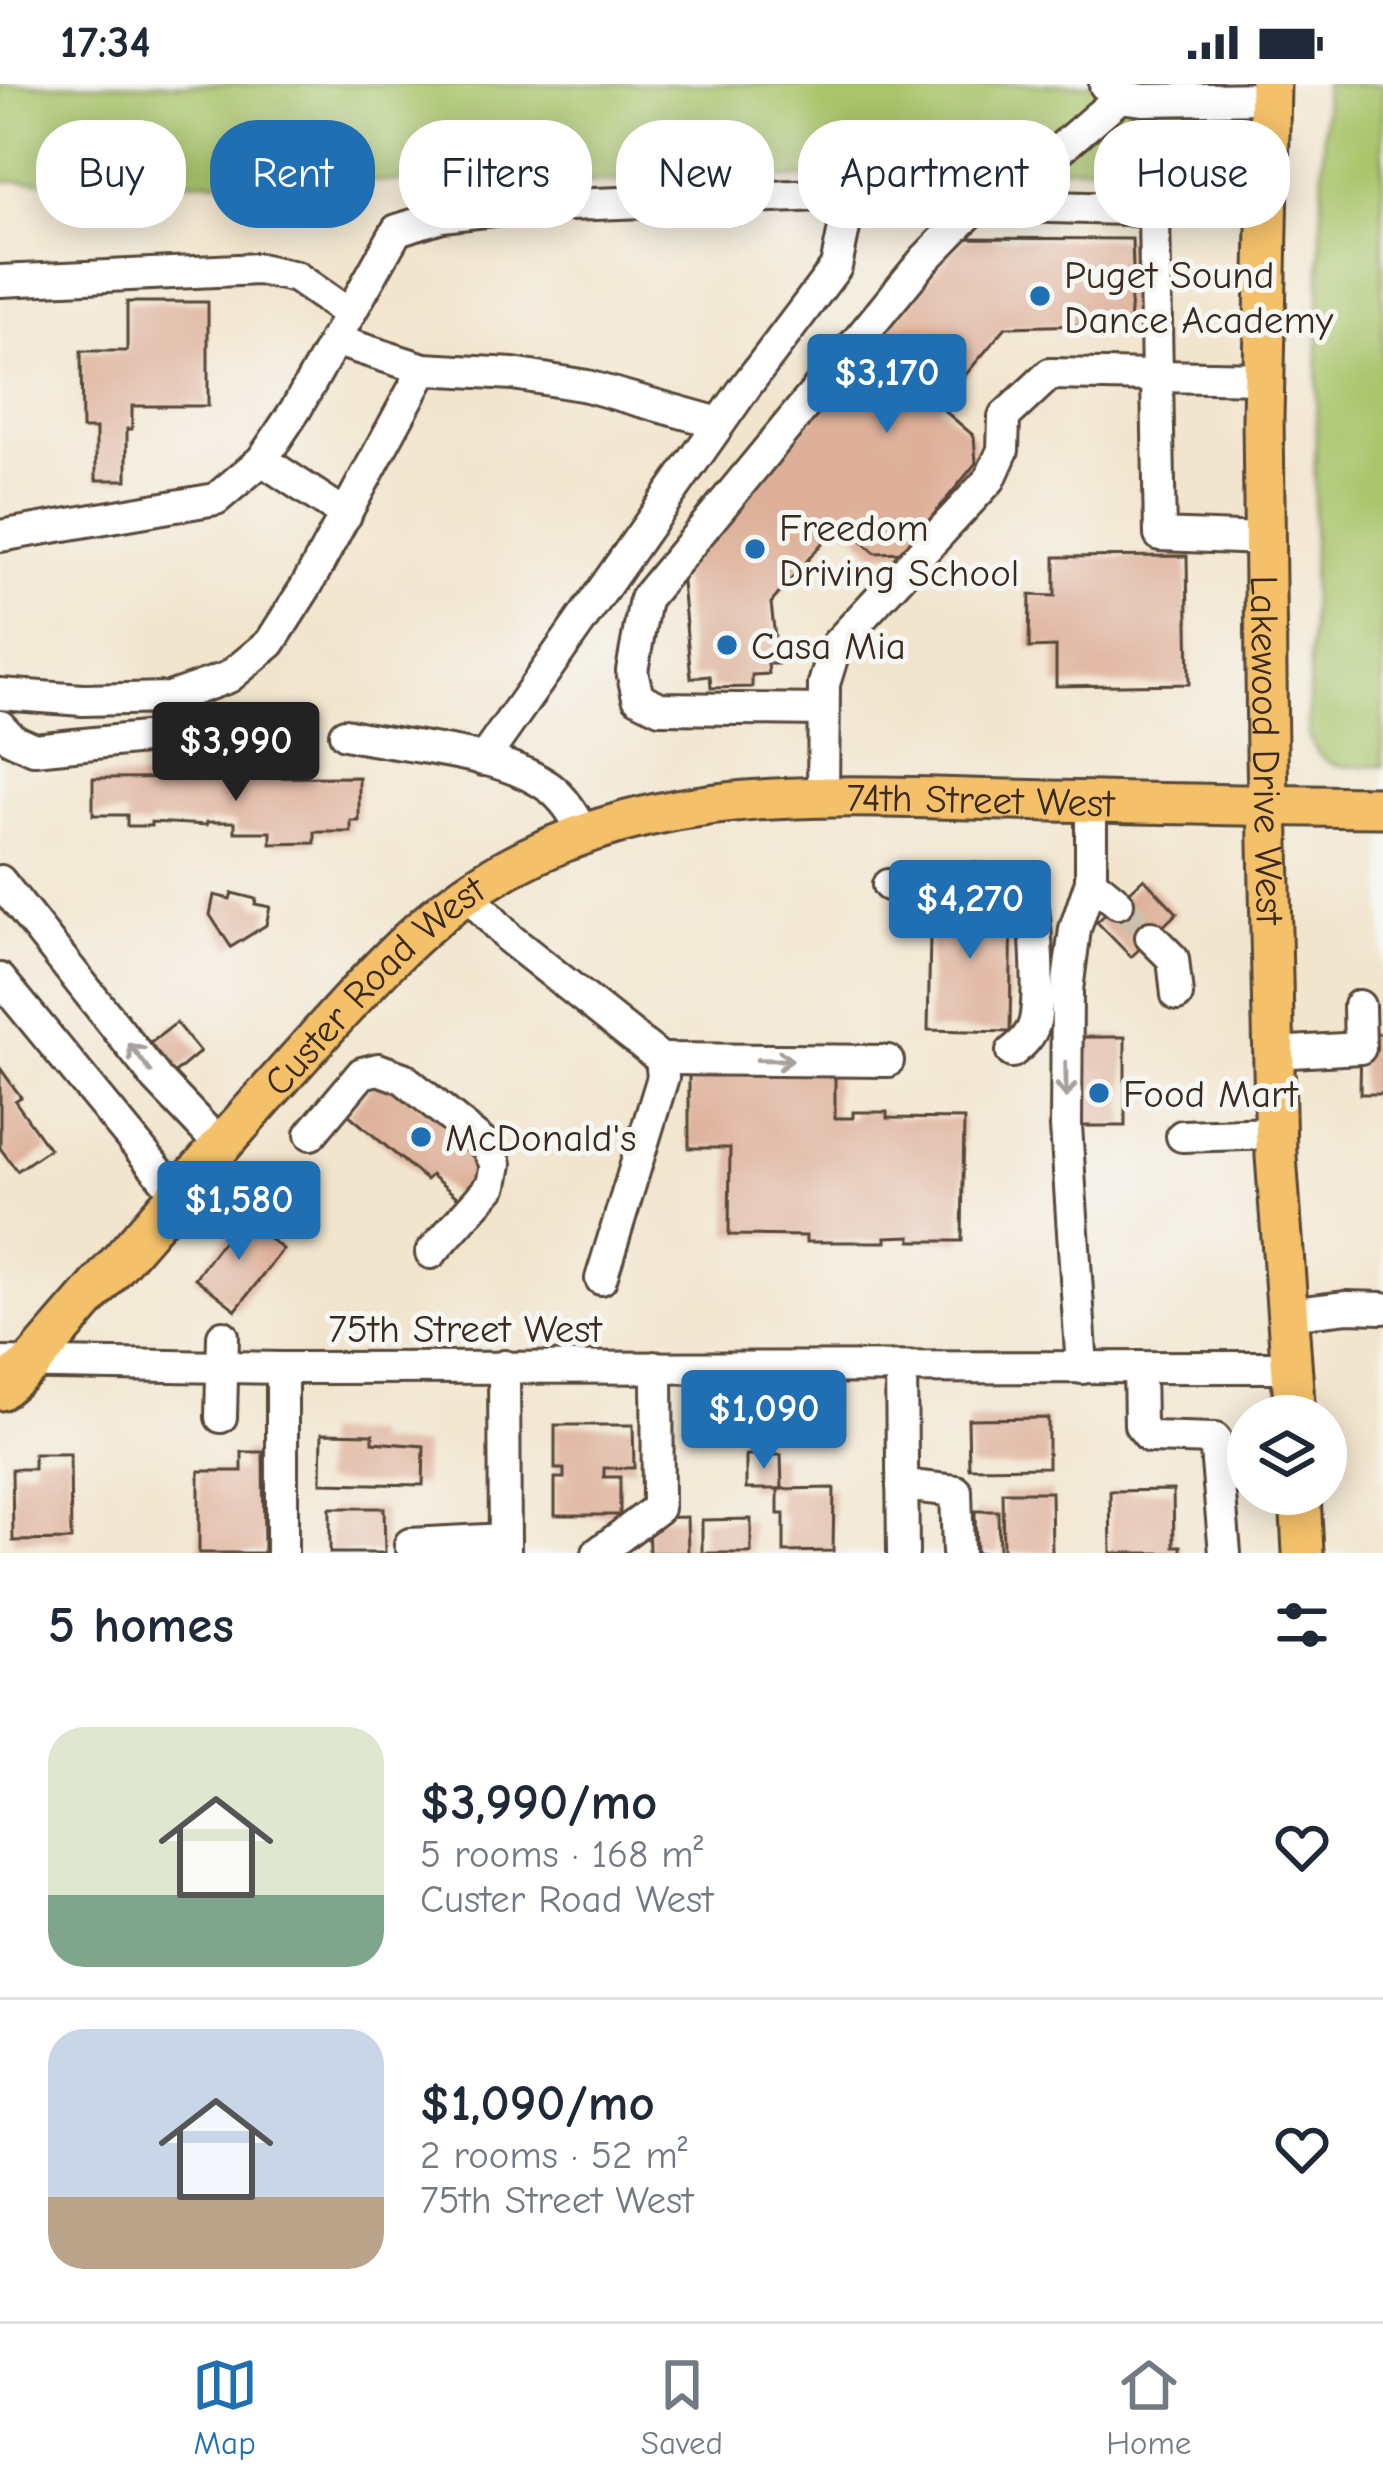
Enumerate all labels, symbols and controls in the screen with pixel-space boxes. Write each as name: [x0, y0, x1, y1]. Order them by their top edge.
text: 17:34: [60, 16, 151, 68]
chip: Buy: [36, 120, 186, 228]
chip: Rent: [210, 120, 375, 228]
chip: Filters: [399, 120, 592, 228]
chip: New: [616, 120, 774, 228]
chip: Apartment: [798, 120, 1070, 228]
chip: House: [1094, 120, 1290, 228]
place label: Puget Sound Dance Academy: [1064, 253, 1334, 343]
marker: Puget Sound Dance Academy: [1027, 283, 1053, 309]
pin: $3,170: [789, 334, 985, 436]
text: $3,170: [834, 350, 940, 395]
place label: Freedom Driving School: [779, 506, 1019, 596]
marker: Freedom Driving School: [742, 536, 768, 562]
street label: Lakewood Drive West: [1241, 575, 1292, 927]
place label: Casa Mia: [751, 624, 906, 669]
marker: Casa Mia: [714, 632, 740, 658]
pin: $3,990: [138, 702, 334, 804]
text: $3,990: [179, 718, 293, 763]
street label: 74th Street West: [846, 776, 1117, 826]
pin: $4,270: [872, 860, 1068, 962]
street label: Custer Road West: [255, 866, 495, 1105]
text: $4,270: [916, 876, 1024, 921]
one-way arrow: [127, 1043, 154, 1075]
one-way arrow: [755, 1049, 794, 1071]
one-way arrow: [1055, 1060, 1077, 1099]
place label: Food Mart: [1123, 1072, 1300, 1117]
marker: Food Mart: [1086, 1080, 1112, 1106]
place label: McDonald's: [445, 1116, 636, 1161]
marker: McDonald's: [408, 1124, 434, 1150]
pin: $1,580: [141, 1161, 337, 1263]
text: $1,580: [184, 1177, 294, 1222]
street label: 75th Street West: [328, 1307, 604, 1352]
pin: $1,090: [666, 1370, 862, 1472]
text: $1,090: [708, 1386, 820, 1431]
map controls: [1227, 1395, 1347, 1515]
button: layers: [1227, 1395, 1347, 1515]
icon: filters: [1269, 1592, 1335, 1658]
text: 5 homes: [48, 1596, 234, 1655]
text: $3,990/mo: [420, 1773, 657, 1832]
icon: home: [144, 1775, 288, 1919]
icon: heart: [1269, 1814, 1335, 1880]
text: 5 rooms · 168 m²: [420, 1832, 703, 1877]
text: Custer Road West: [420, 1877, 713, 1922]
text: $1,090/mo: [420, 2074, 655, 2133]
icon: home: [144, 2077, 288, 2221]
icon: heart: [1269, 2116, 1335, 2182]
text: 2 rooms · 52 m²: [420, 2133, 687, 2178]
text: 75th Street West: [420, 2178, 693, 2223]
tab: Map: [192, 2352, 258, 2462]
tab: Saved: [641, 2352, 723, 2462]
tab: Home: [1106, 2352, 1191, 2462]

